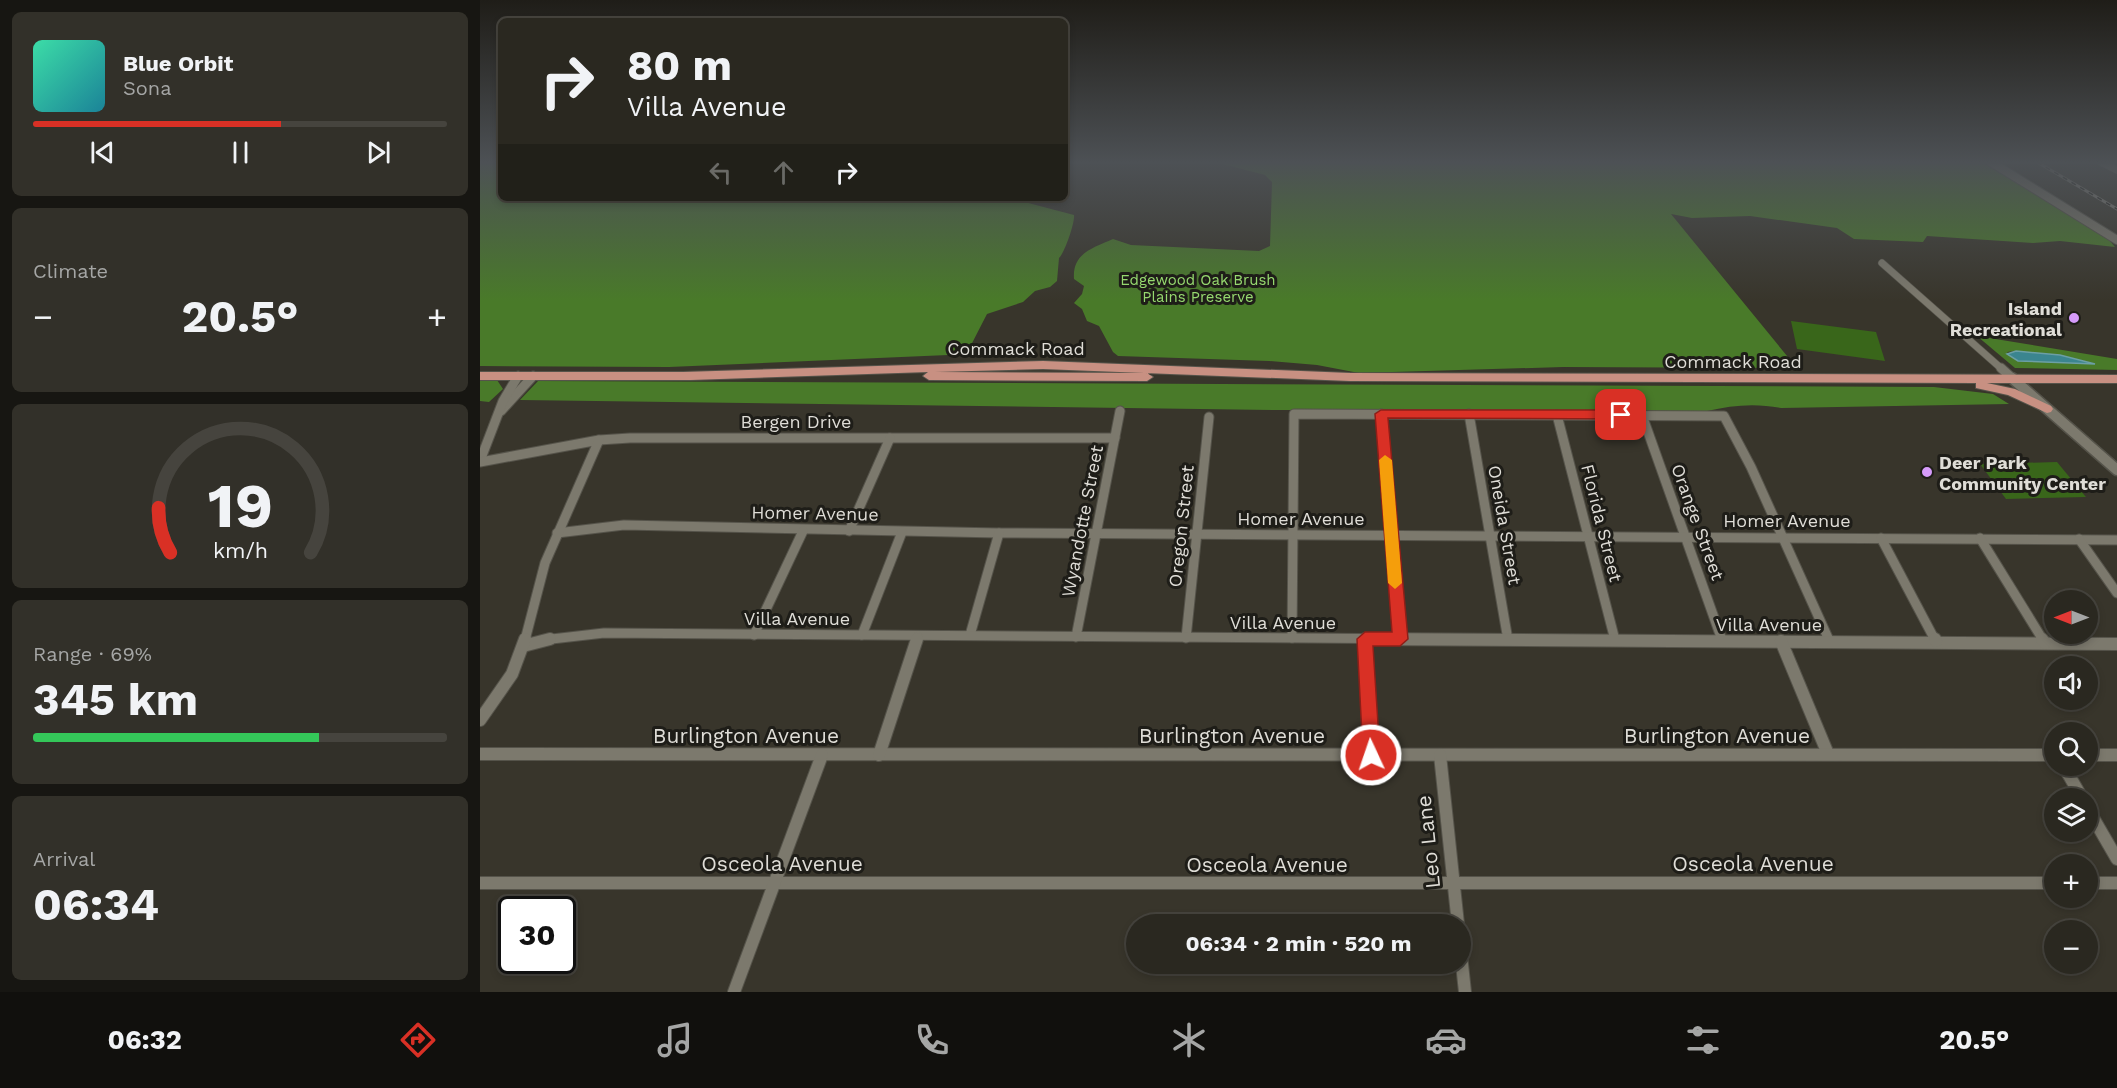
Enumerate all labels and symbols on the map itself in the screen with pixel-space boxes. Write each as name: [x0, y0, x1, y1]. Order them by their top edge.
park label: Edgewood Oak Brush Plains Preserve: [1120, 271, 1276, 306]
place label: Island Recreational: [1950, 298, 2062, 340]
marker: Island Recreational: [2067, 311, 2081, 325]
street label: Commack Road: [947, 338, 1085, 359]
street label: Commack Road: [1664, 351, 1802, 372]
pin: [1595, 389, 1646, 440]
street label: Bergen Drive: [740, 411, 852, 432]
street label: Wyandotte Street: [1057, 443, 1107, 599]
place label: Deer Park Community Center: [1939, 452, 2106, 494]
street label: Orange Street: [1667, 461, 1729, 583]
street label: Florida Street: [1577, 462, 1627, 585]
street label: Oregon Street: [1164, 463, 1198, 588]
street label: Oneida Street: [1484, 464, 1526, 587]
marker: Deer Park Community Center: [1920, 465, 1934, 479]
street label: Homer Avenue: [751, 501, 879, 525]
street label: Homer Avenue: [1237, 508, 1365, 529]
street label: Homer Avenue: [1723, 510, 1851, 531]
north arrow: [2044, 590, 2098, 644]
street label: Villa Avenue: [744, 608, 850, 629]
street label: Villa Avenue: [1230, 612, 1336, 633]
street label: Villa Avenue: [1716, 614, 1822, 635]
street label: Burlington Avenue: [653, 723, 839, 748]
street label: Burlington Avenue: [1139, 723, 1325, 748]
position arrow: [1339, 723, 1403, 787]
street label: Burlington Avenue: [1624, 723, 1810, 748]
street label: Leo Lane: [1411, 794, 1445, 890]
street label: Osceola Avenue: [701, 851, 863, 876]
street label: Osceola Avenue: [1672, 851, 1834, 876]
street label: Osceola Avenue: [1186, 852, 1348, 877]
speed limit sign: 30: [498, 896, 576, 974]

